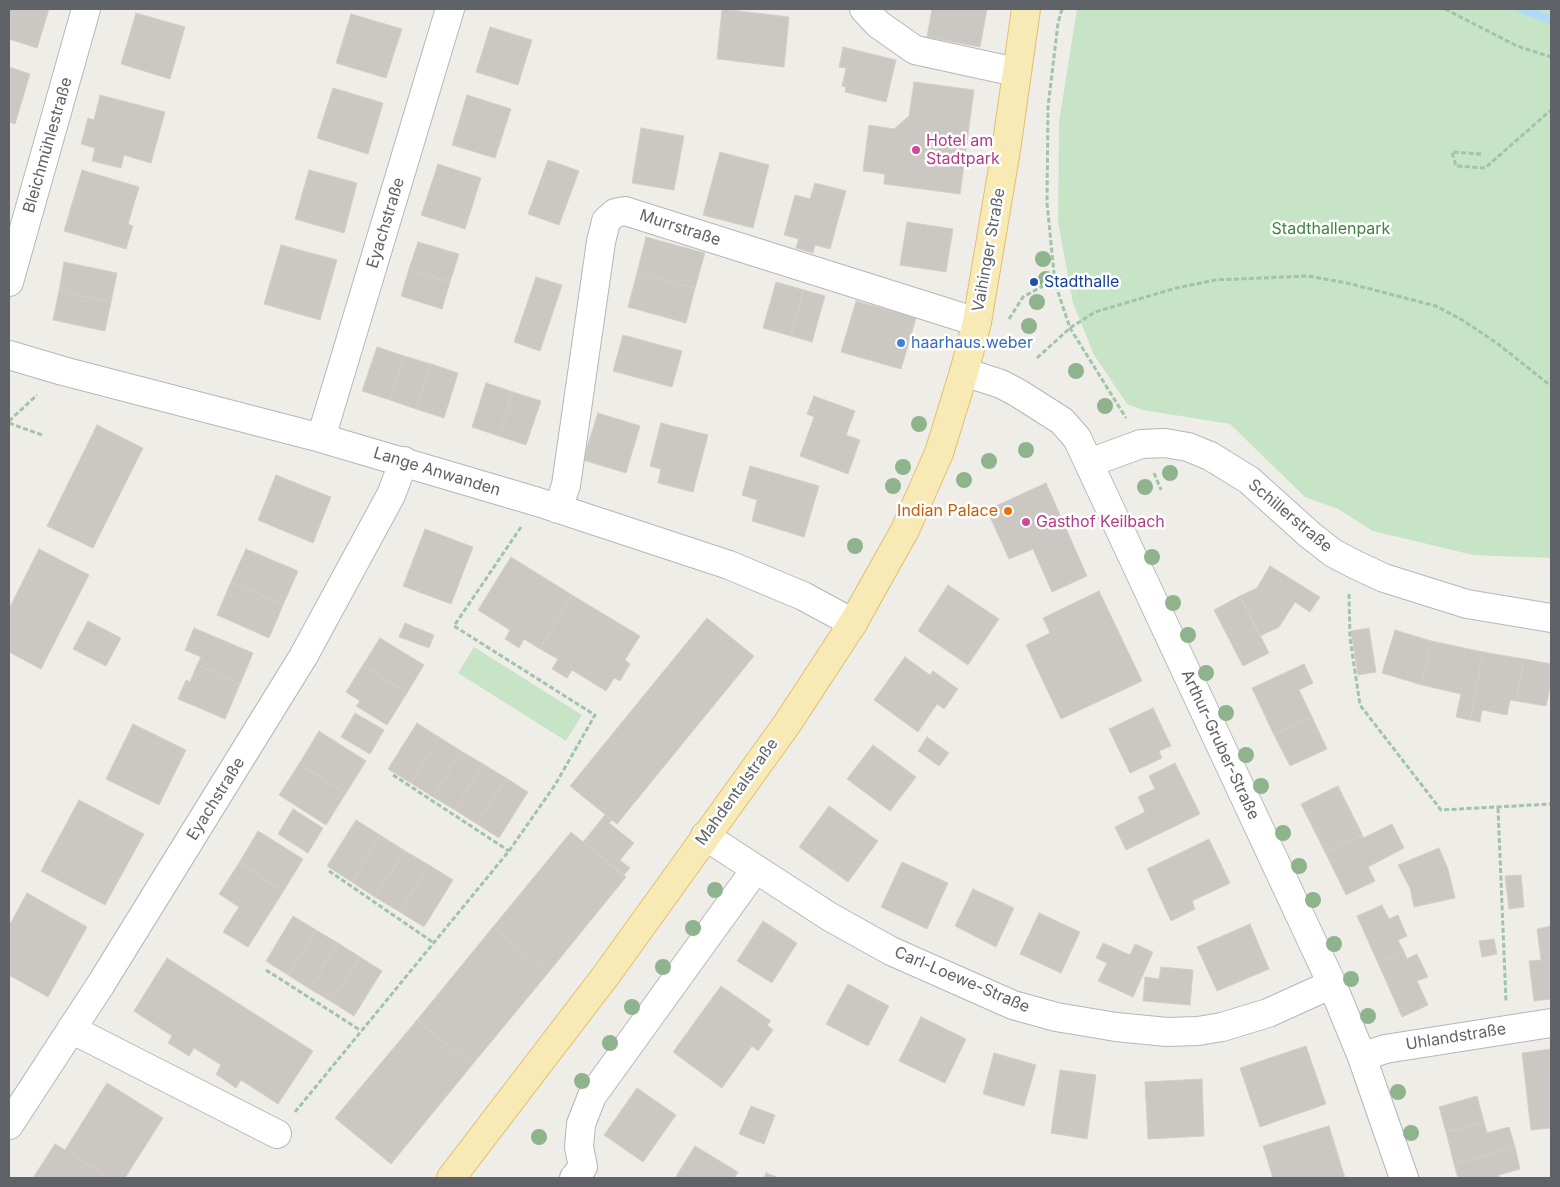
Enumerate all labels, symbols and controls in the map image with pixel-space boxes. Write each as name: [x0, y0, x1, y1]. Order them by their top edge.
street label: Bleichmühlestraße: [19, 75, 77, 215]
place label: Hotel am Stadtpark: [926, 131, 1000, 169]
marker: Hotel am Stadtpark: [910, 144, 922, 156]
street label: Eyachstraße: [363, 175, 409, 271]
street label: Vaihinger Straße: [969, 187, 1009, 313]
street label: Murrstraße: [637, 206, 723, 250]
park label: Stadthallenpark: [1272, 219, 1390, 239]
place label: Stadthalle: [1044, 272, 1119, 292]
marker: Stadthalle: [1028, 276, 1040, 288]
place label: haarhaus.weber: [911, 333, 1033, 353]
marker: haarhaus.weber: [895, 337, 907, 349]
street label: Lange Anwanden: [371, 444, 503, 500]
street label: Schillerstraße: [1244, 475, 1336, 557]
place label: Indian Palace: [897, 501, 998, 521]
marker: Indian Palace: [1002, 505, 1014, 517]
place label: Gasthof Keilbach: [1036, 512, 1165, 532]
marker: Gasthof Keilbach: [1020, 516, 1032, 528]
street label: Arthur-Gruber-Straße: [1177, 667, 1263, 823]
street label: Mahdentalstraße: [692, 735, 782, 849]
street label: Eyachstraße: [183, 754, 249, 844]
street label: Carl-Loewe-Straße: [891, 943, 1033, 1017]
street label: Uhlandstraße: [1404, 1020, 1508, 1054]

